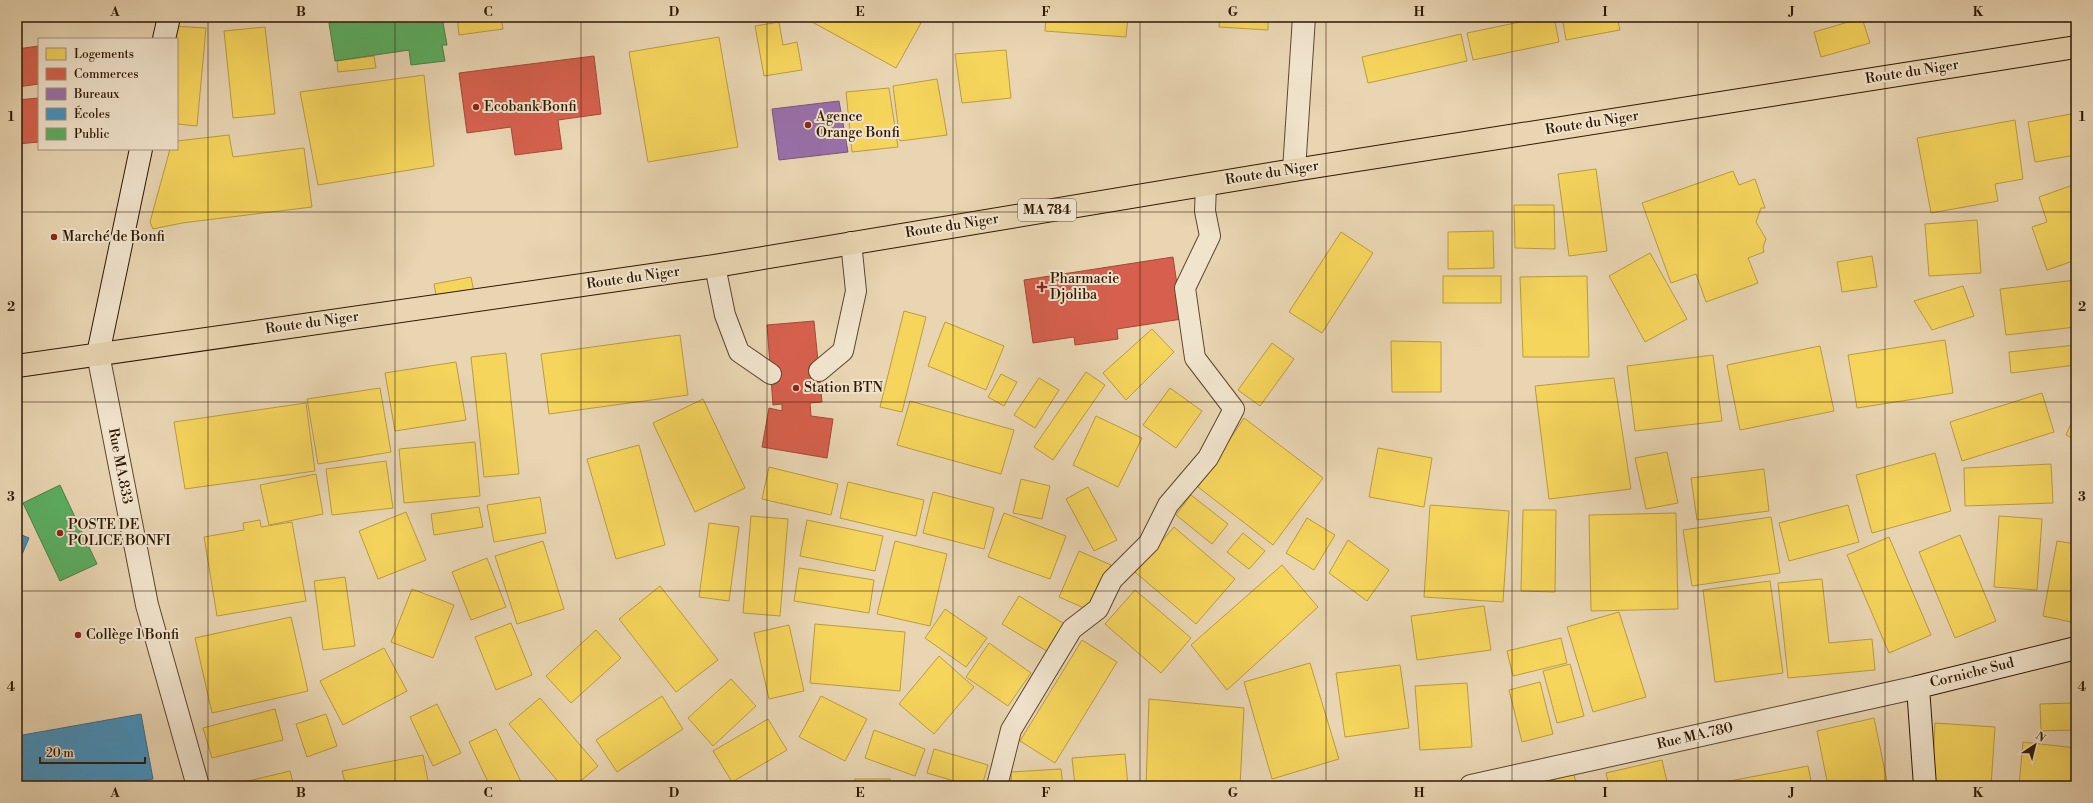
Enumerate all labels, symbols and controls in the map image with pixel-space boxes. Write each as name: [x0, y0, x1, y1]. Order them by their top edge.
text: A: [109, 4, 120, 20]
text: B: [296, 4, 306, 20]
text: C: [483, 4, 493, 20]
text: D: [669, 4, 679, 20]
text: E: [855, 4, 865, 20]
text: F: [1041, 4, 1051, 20]
text: G: [1228, 4, 1239, 20]
text: H: [1414, 4, 1425, 20]
text: I: [1602, 4, 1608, 20]
text: J: [1787, 4, 1795, 20]
text: K: [1973, 4, 1984, 20]
legend: [38, 38, 178, 150]
text: Logements: [74, 47, 134, 62]
street label: Route du Niger: [1864, 56, 1960, 88]
text: Commerces: [74, 67, 139, 82]
text: Bureaux: [73, 87, 120, 102]
place label: Ecobank Bonfi: [484, 98, 577, 116]
marker: Ecobank Bonfi: [471, 102, 481, 112]
text: Écoles: [74, 105, 110, 122]
street label: Route du Niger: [1544, 107, 1640, 139]
place label: Agence Orange Bonfi: [815, 108, 900, 142]
text: 1: [8, 109, 15, 125]
text: 1: [2079, 109, 2086, 125]
marker: Agence Orange Bonfi: [803, 120, 813, 130]
text: Public: [74, 127, 110, 142]
street label: Route du Niger: [1224, 157, 1320, 189]
road number: MA 784: [1018, 199, 1076, 221]
street label: Route du Niger: [904, 210, 1000, 242]
place label: Marché de Bonfi: [62, 228, 166, 246]
marker: Marché de Bonfi: [49, 232, 59, 242]
street label: Route du Niger: [585, 263, 681, 293]
place label: Pharmacie Djoliba: [1050, 270, 1119, 304]
marker: Pharmacie Djoliba: [1037, 282, 1047, 292]
text: 2: [7, 299, 15, 315]
text: 2: [2078, 299, 2086, 315]
street label: Route du Niger: [264, 308, 360, 338]
place label: Station BTN: [804, 379, 883, 397]
marker: Station BTN: [791, 383, 801, 393]
street label: Rue MA.833: [104, 426, 136, 506]
text: 3: [7, 489, 15, 505]
text: 3: [2078, 489, 2086, 505]
place label: POSTE DE POLICE BONFI: [68, 516, 171, 550]
marker: POSTE DE POLICE BONFI: [55, 528, 65, 538]
place label: Collège 1 Bonfi: [86, 626, 180, 644]
marker: Collège 1 Bonfi: [73, 630, 83, 640]
street label: Corniche Sud: [1928, 654, 2016, 692]
text: 4: [7, 679, 16, 695]
text: 4: [2078, 679, 2087, 695]
street label: Rue MA.780: [1655, 718, 1735, 754]
north arrow: [2015, 725, 2055, 765]
text: N: [2033, 729, 2048, 746]
scale bar: [40, 739, 145, 765]
text: 20 m: [46, 746, 74, 761]
text: A: [109, 785, 120, 801]
text: B: [296, 785, 306, 801]
text: C: [483, 785, 493, 801]
text: D: [669, 785, 679, 801]
text: E: [855, 785, 865, 801]
text: F: [1041, 785, 1051, 801]
text: G: [1228, 785, 1239, 801]
text: H: [1414, 785, 1425, 801]
text: I: [1602, 785, 1608, 801]
text: J: [1787, 785, 1795, 801]
text: K: [1973, 785, 1984, 801]

